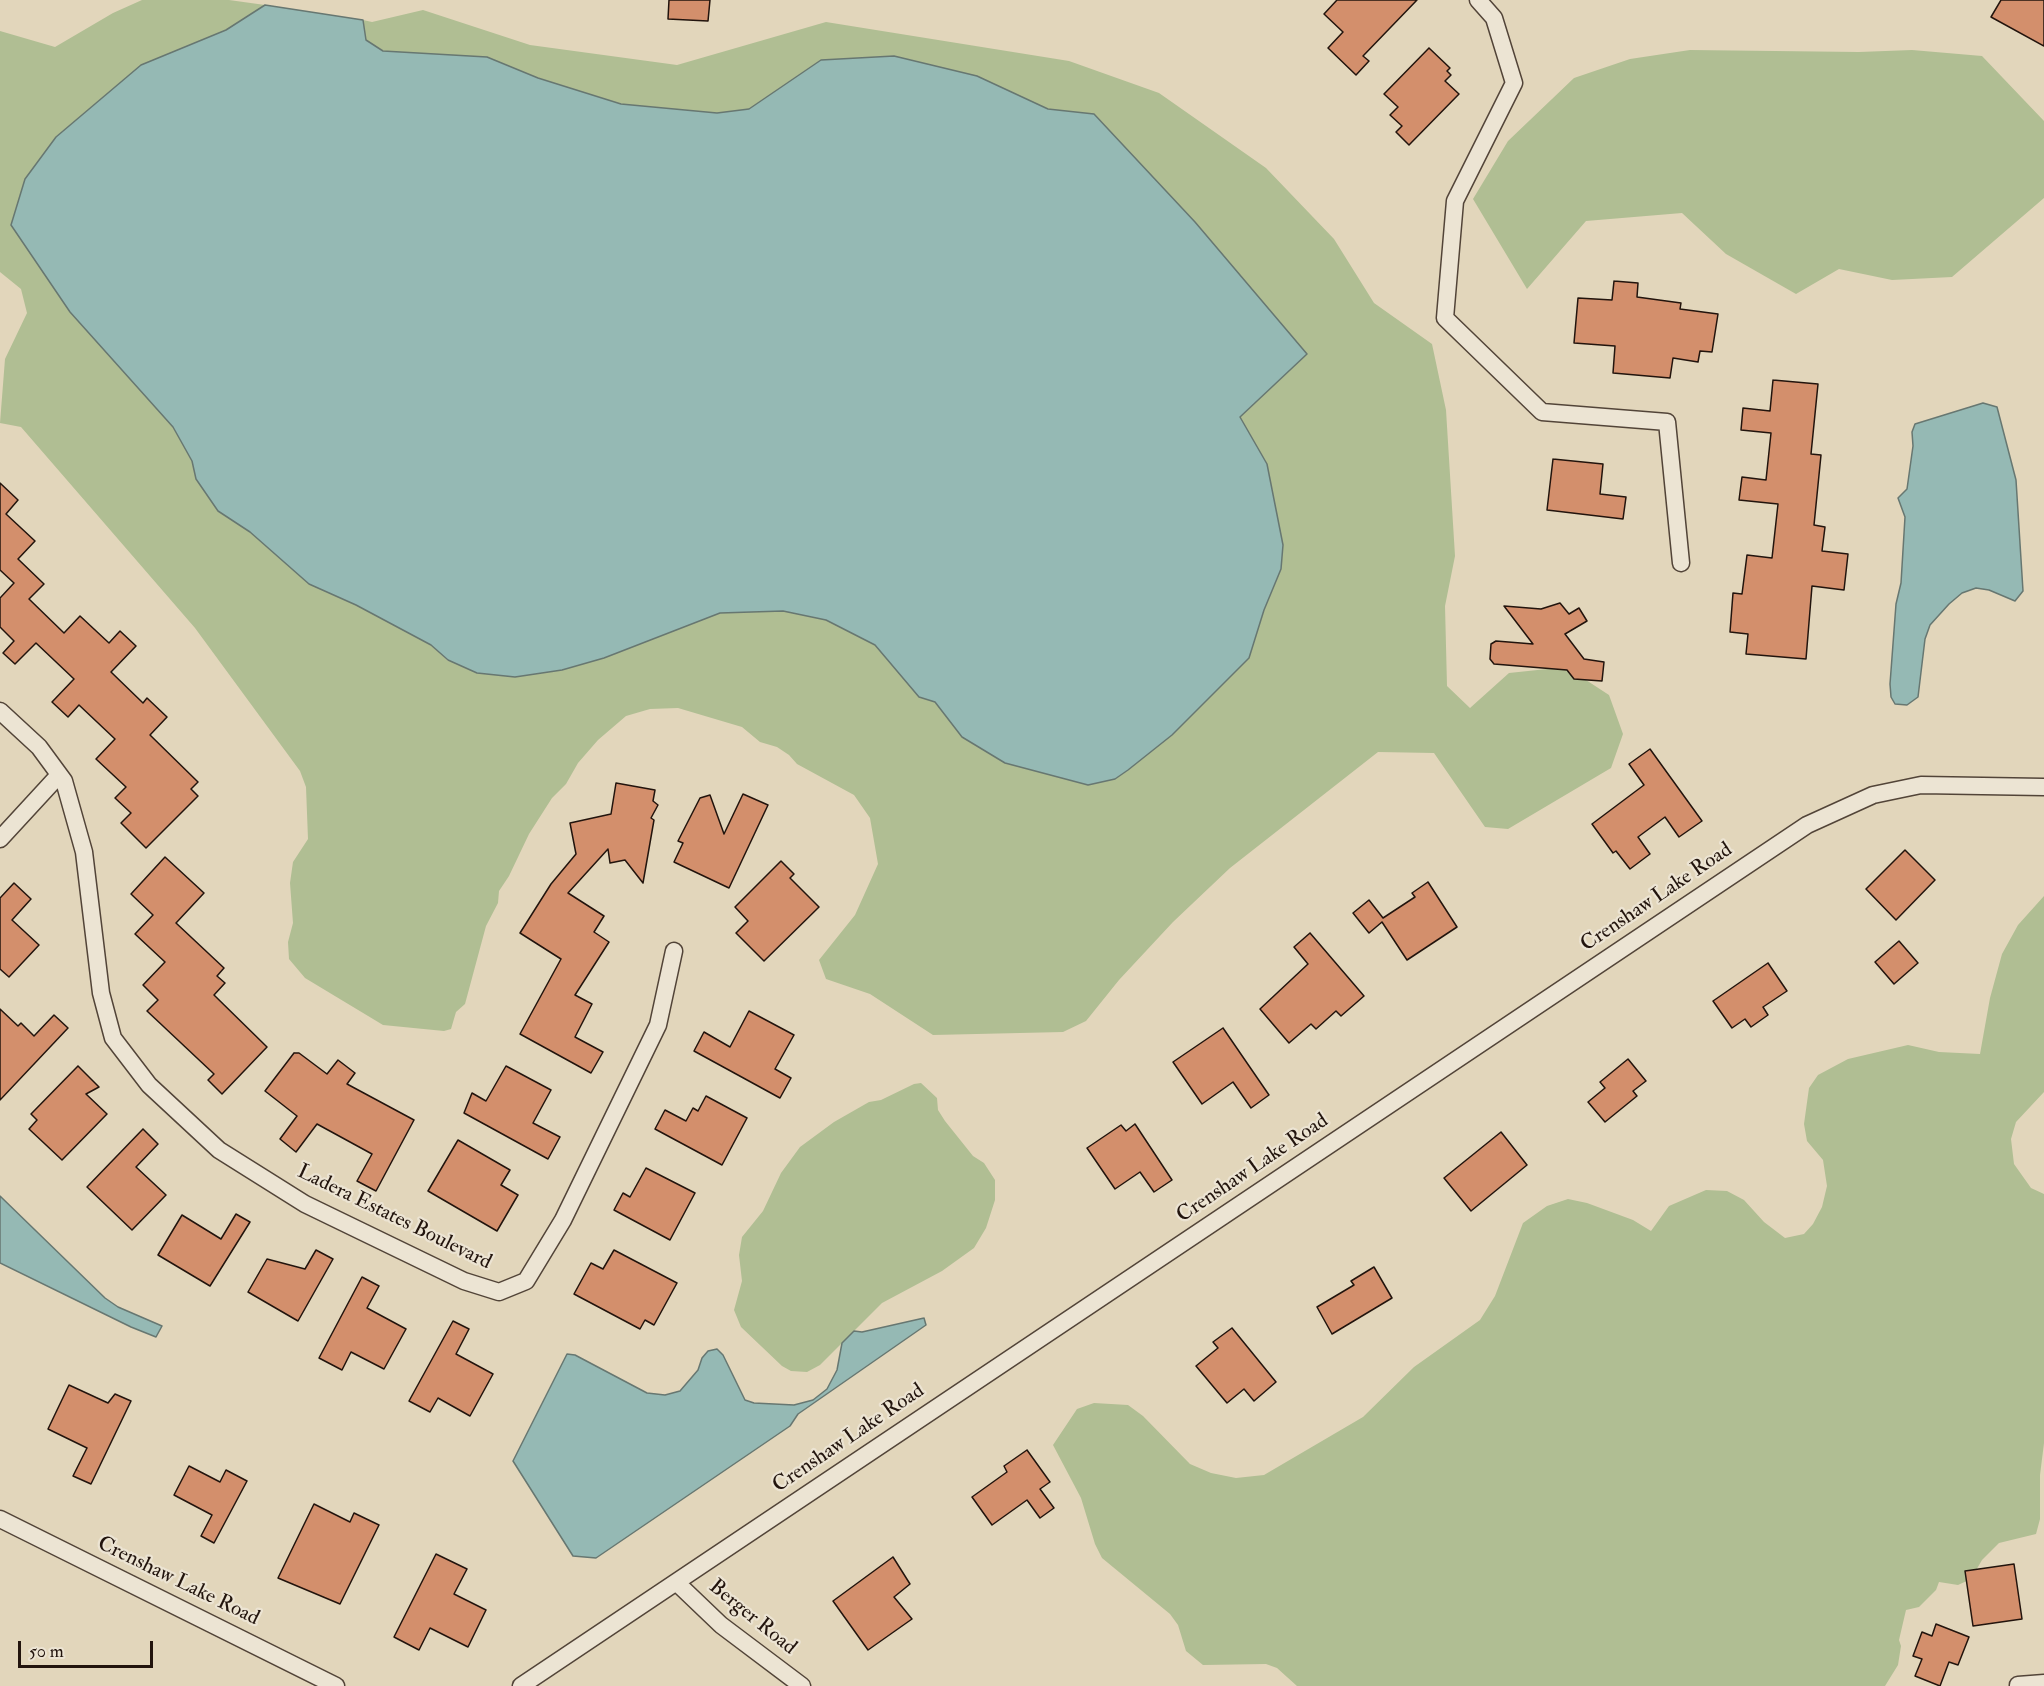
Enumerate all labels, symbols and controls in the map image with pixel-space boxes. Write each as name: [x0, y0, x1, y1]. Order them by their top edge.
street label: Crenshaw Lake Road: [1577, 838, 1737, 958]
street label: Crenshaw Lake Road: [1173, 1109, 1333, 1229]
street label: Ladera Estates Boulevard: [293, 1160, 495, 1276]
street label: Crenshaw Lake Road: [769, 1379, 929, 1499]
street label: Crenshaw Lake Road: [93, 1532, 263, 1632]
street label: Berger Road: [703, 1575, 801, 1661]
scale bar: [21, 1629, 156, 1667]
text: 50 m: [29, 1640, 64, 1663]

